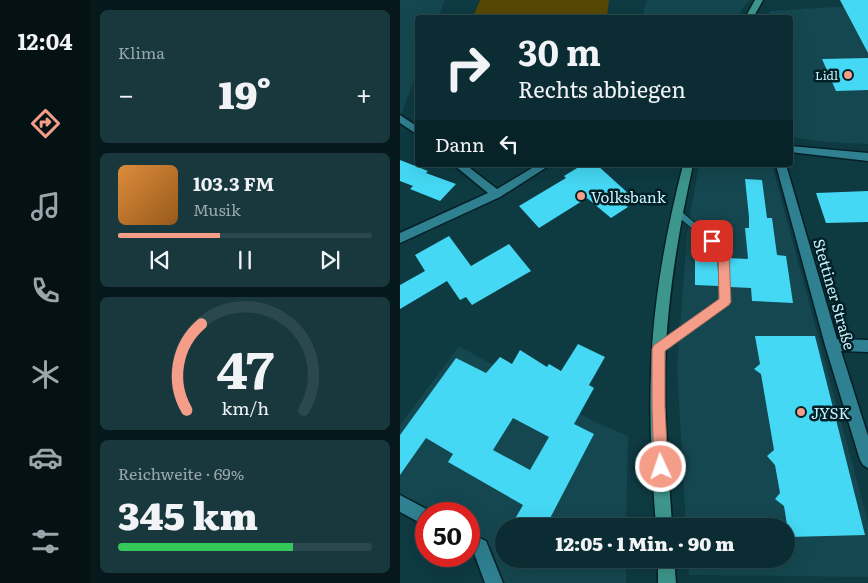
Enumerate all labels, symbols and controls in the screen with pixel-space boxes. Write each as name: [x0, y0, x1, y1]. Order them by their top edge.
text: 12:04: [18, 24, 72, 57]
text: 30 m: [518, 25, 601, 77]
icon: right: [435, 35, 500, 100]
text: Klima: [118, 40, 165, 64]
text: 19°: [219, 64, 271, 121]
place label: Lidl: [815, 66, 838, 84]
marker: Lidl: [842, 69, 854, 81]
text: −: [118, 72, 134, 114]
text: +: [356, 72, 372, 114]
text: Rechts abbiegen: [518, 72, 686, 105]
icon: directions: [28, 106, 63, 141]
text: Dann: [435, 130, 485, 158]
icon: left: [495, 130, 523, 158]
text: 103.3 FM: [193, 169, 274, 197]
place label: Volksbank: [591, 185, 667, 208]
icon: music: [28, 189, 63, 224]
marker: Volksbank: [575, 190, 587, 202]
text: Musik: [193, 197, 241, 221]
pin: [691, 220, 733, 262]
icon: arrive: [698, 227, 726, 255]
street label: Stettiner Straße: [808, 236, 862, 353]
icon: previous: [146, 246, 174, 274]
icon: pause: [231, 246, 259, 274]
icon: next: [316, 246, 344, 274]
icon: phone: [28, 273, 63, 308]
text: 47: [216, 328, 274, 405]
icon: climate: [28, 357, 63, 392]
text: km/h: [221, 394, 269, 421]
place label: JYSK: [811, 401, 850, 424]
marker: JYSK: [795, 406, 807, 418]
icon: car: [28, 440, 63, 475]
position arrow: [634, 440, 686, 492]
text: Reichweite · 69%: [118, 461, 244, 485]
text: 345 km: [118, 485, 258, 542]
speed limit sign: 50: [415, 502, 480, 567]
icon: filters: [28, 524, 63, 559]
text: 12:05 · 1 Min. · 90 m: [555, 529, 735, 557]

